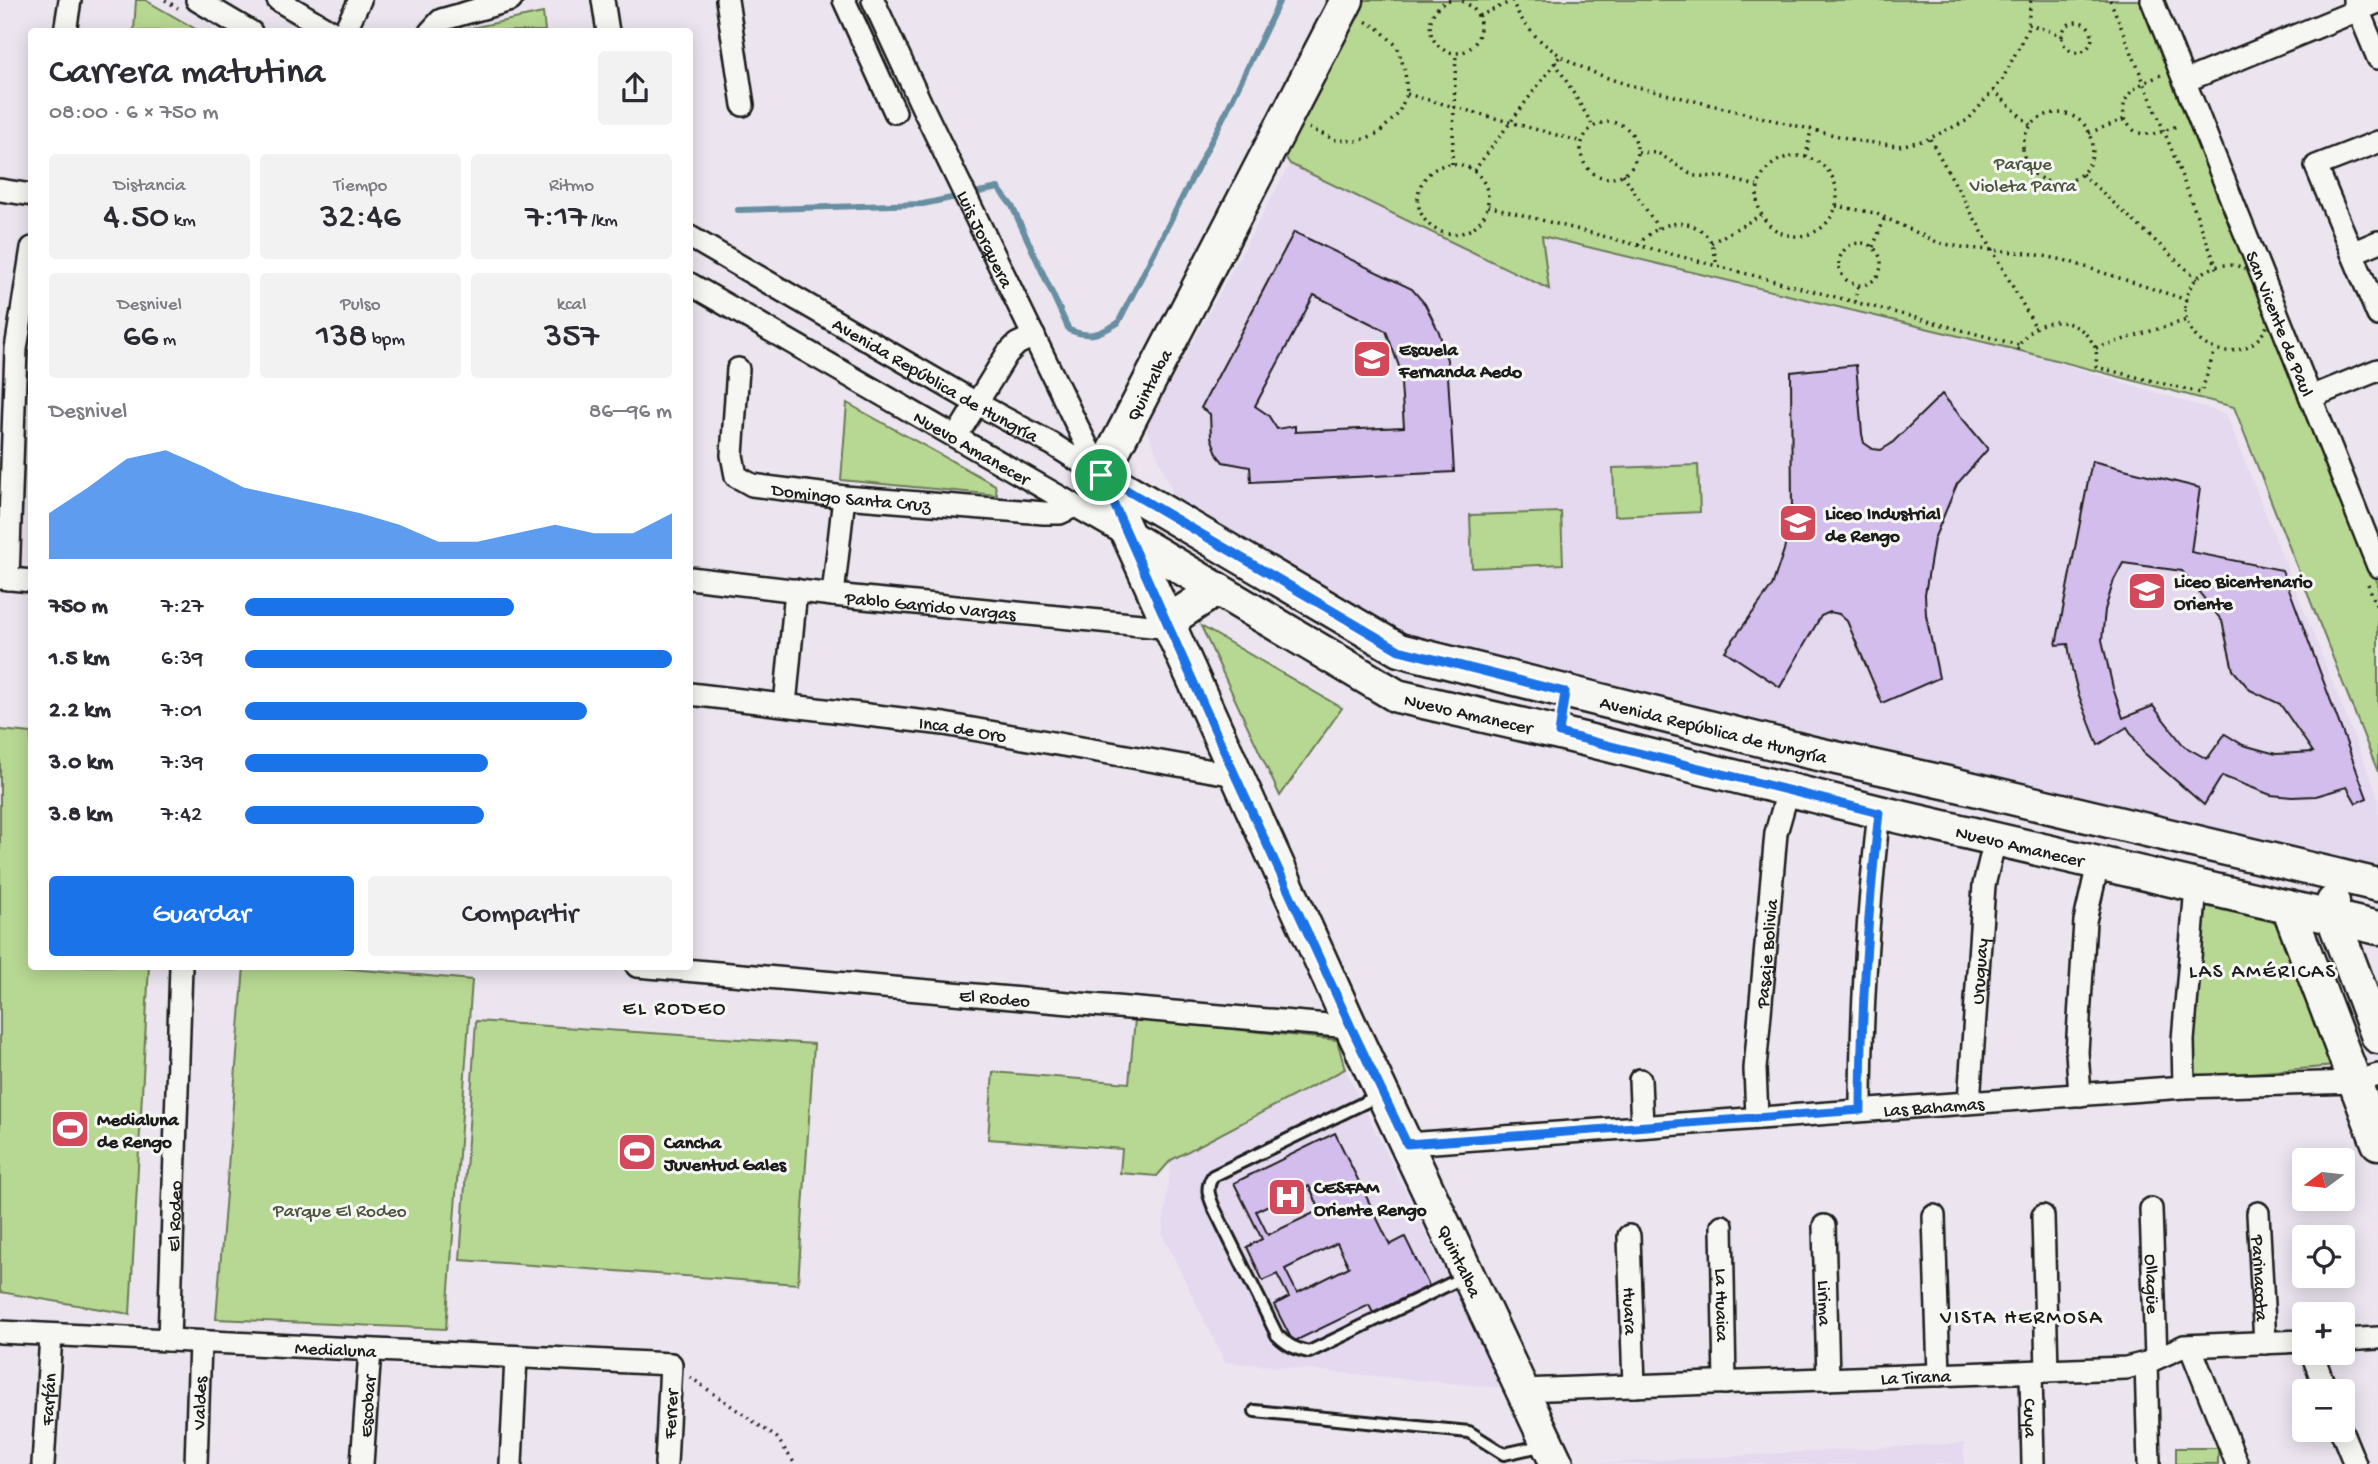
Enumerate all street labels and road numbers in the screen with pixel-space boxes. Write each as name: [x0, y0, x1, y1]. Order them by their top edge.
street label: Luis Jorquera: [950, 187, 1017, 294]
street label: San Vicente de Paul: [2238, 248, 2317, 401]
street label: Avenida República de Hungría: [827, 314, 1043, 450]
street label: Quintalba: [1123, 345, 1180, 426]
street label: Nuevo Amanecer: [908, 407, 1035, 494]
street label: Domingo Santa Cruz: [768, 479, 932, 519]
street label: Pablo Garrido Vargas: [843, 588, 1018, 628]
street label: Nuevo Amanecer: [1402, 690, 1537, 742]
street label: Avenida República de Hungría: [1597, 692, 1830, 771]
street label: Inca de Oro: [917, 713, 1008, 750]
street label: Nuevo Amanecer: [1953, 822, 2088, 875]
street label: Pasaje Bolivia: [1752, 897, 1785, 1010]
street label: Uruguay: [1968, 937, 1995, 1005]
street label: El Rodeo: [958, 986, 1031, 1015]
street label: Las Bahamas: [1883, 1094, 1986, 1124]
street label: El Rodeo: [164, 1180, 189, 1252]
street label: Quintalba: [1431, 1222, 1485, 1303]
street label: Parinacota: [2244, 1233, 2272, 1323]
street label: Ollagüe: [2138, 1254, 2163, 1315]
street label: La Huaica: [1708, 1268, 1732, 1343]
street label: Lirima: [1810, 1280, 1835, 1328]
street label: Huara: [1616, 1287, 1640, 1337]
street label: Medialuna: [294, 1338, 378, 1365]
street label: La Tirana: [1880, 1366, 1953, 1392]
street label: Farfán: [37, 1372, 64, 1427]
street label: Escobar: [356, 1372, 383, 1438]
street label: Valdes: [189, 1375, 214, 1431]
street label: Ferrer: [660, 1387, 685, 1441]
street label: Cuya: [2017, 1398, 2040, 1439]

